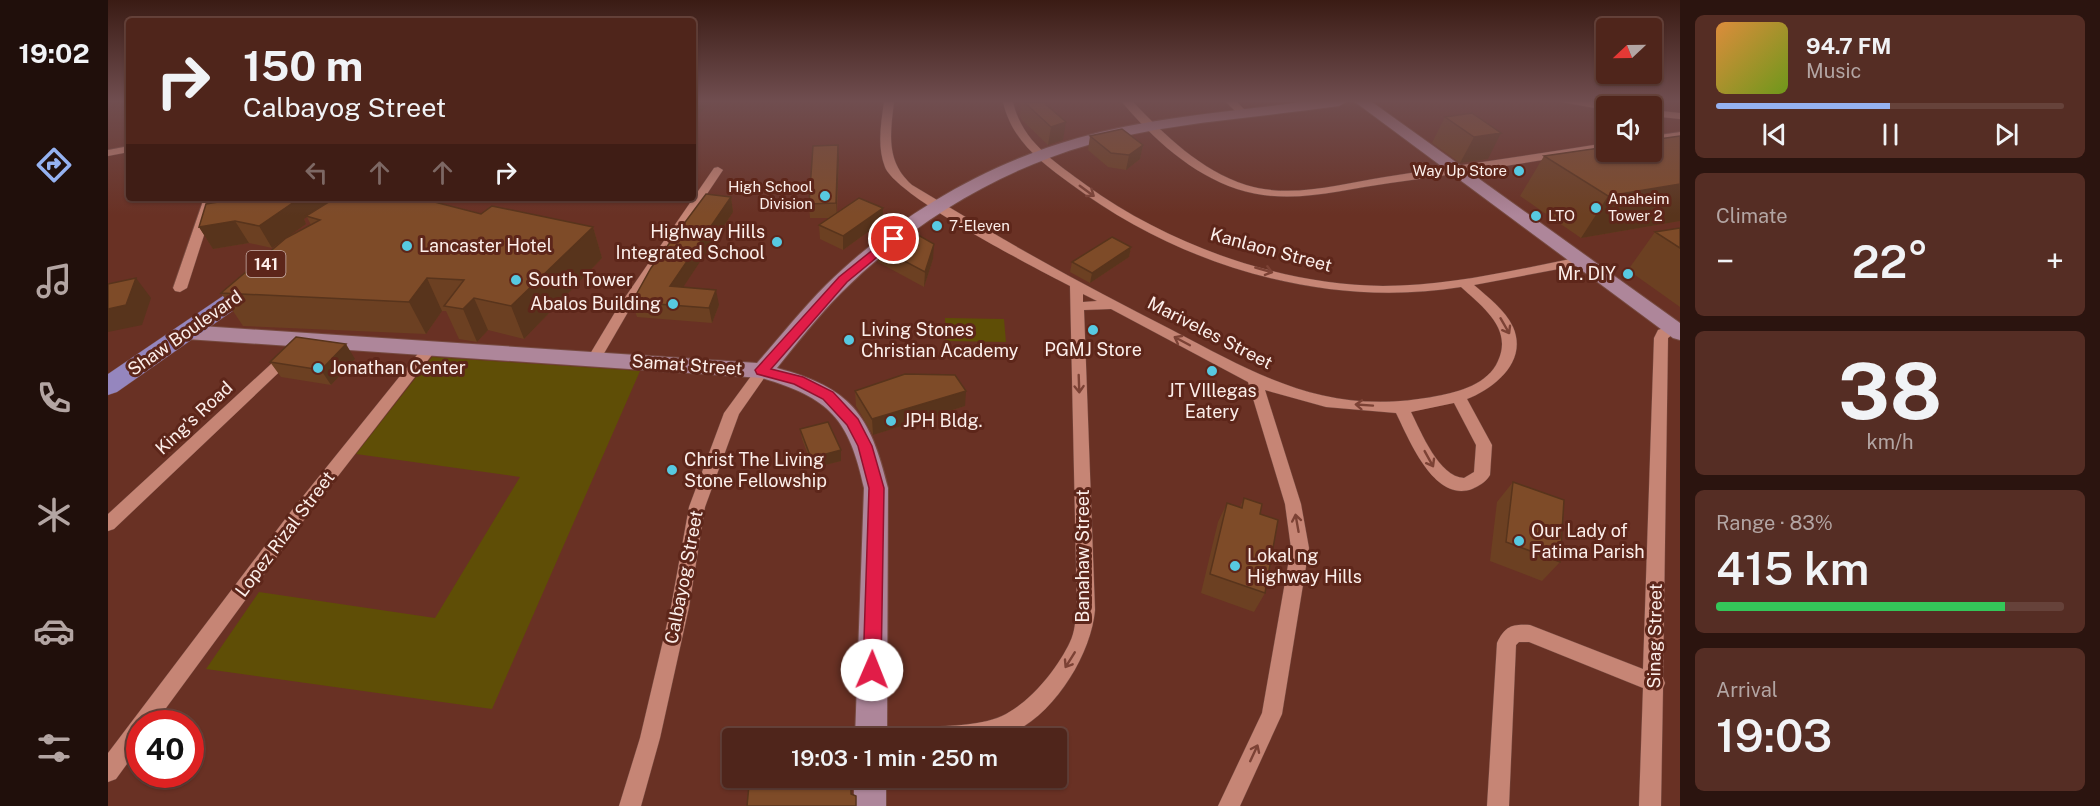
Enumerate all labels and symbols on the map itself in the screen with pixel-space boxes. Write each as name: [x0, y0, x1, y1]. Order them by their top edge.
north arrow: [1596, 18, 1662, 84]
place label: Way Up Store: [1413, 162, 1507, 179]
marker: Way Up Store: [1512, 164, 1526, 178]
place label: High School Division: [728, 178, 813, 212]
one-way arrow: [1078, 185, 1094, 198]
marker: High School Division: [818, 189, 832, 203]
place label: Anaheim Tower 2: [1608, 190, 1670, 224]
marker: Anaheim Tower 2: [1589, 201, 1603, 215]
place label: LTO: [1548, 207, 1575, 224]
marker: LTO: [1529, 209, 1543, 223]
pin: [868, 213, 919, 264]
place label: 7-Eleven: [949, 217, 1010, 234]
marker: 7-Eleven: [930, 219, 944, 233]
place label: Highway Hills Integrated School: [616, 221, 765, 263]
street label: Kanlaon Street: [1208, 223, 1334, 276]
place label: Lancaster Hotel: [419, 235, 552, 256]
marker: Highway Hills Integrated School: [770, 235, 784, 249]
marker: Lancaster Hotel: [400, 239, 414, 253]
road number: 141: [246, 251, 286, 277]
place label: Mr. DIY: [1558, 263, 1616, 284]
one-way arrow: [1254, 265, 1273, 276]
marker: Mr. DIY: [1621, 267, 1635, 281]
place label: South Tower: [528, 269, 633, 290]
marker: South Tower: [509, 273, 523, 287]
street label: Shaw Boulevard: [124, 285, 246, 380]
street label: Mariveles Street: [1144, 292, 1276, 373]
place label: Abalos Building: [530, 293, 661, 314]
marker: Abalos Building: [666, 297, 680, 311]
one-way arrow: [1499, 317, 1511, 334]
place label: Living Stones Christian Academy: [861, 319, 1019, 361]
marker: PGMJ Store: [1086, 323, 1100, 337]
marker: Living Stones Christian Academy: [842, 333, 856, 347]
one-way arrow: [1174, 335, 1192, 346]
place label: PGMJ Store: [1044, 339, 1142, 360]
street label: Samat Street: [631, 350, 743, 379]
place label: Jonathan Center: [330, 357, 466, 378]
marker: Jonathan Center: [311, 361, 325, 375]
marker: JT VIllegas Eatery: [1205, 364, 1219, 378]
one-way arrow: [1074, 373, 1085, 393]
street label: King's Road: [151, 377, 237, 459]
place label: JT VIllegas Eatery: [1167, 380, 1257, 422]
one-way arrow: [1355, 399, 1375, 410]
place label: JPH Bldg.: [903, 410, 983, 431]
marker: JPH Bldg.: [884, 414, 898, 428]
place label: Christ The Living Stone Fellowship: [684, 449, 827, 491]
one-way arrow: [1424, 450, 1435, 468]
marker: Christ The Living Stone Fellowship: [665, 463, 679, 477]
street label: Lopez Rizal Street: [231, 467, 339, 601]
street label: Banahaw Street: [1072, 489, 1093, 623]
street label: Calbayog Street: [660, 508, 707, 645]
one-way arrow: [1291, 513, 1302, 533]
place label: Our Lady of Fatima Parish: [1531, 520, 1645, 562]
marker: Our Lady of Fatima Parish: [1512, 534, 1526, 548]
place label: Lokal ng Highway Hills: [1247, 545, 1362, 587]
marker: Lokal ng Highway Hills: [1228, 559, 1242, 573]
street label: Sinag Street: [1643, 583, 1666, 689]
position arrow: [840, 638, 904, 702]
one-way arrow: [1064, 651, 1077, 668]
speed limit sign: 40: [126, 710, 204, 788]
one-way arrow: [1249, 745, 1261, 763]

